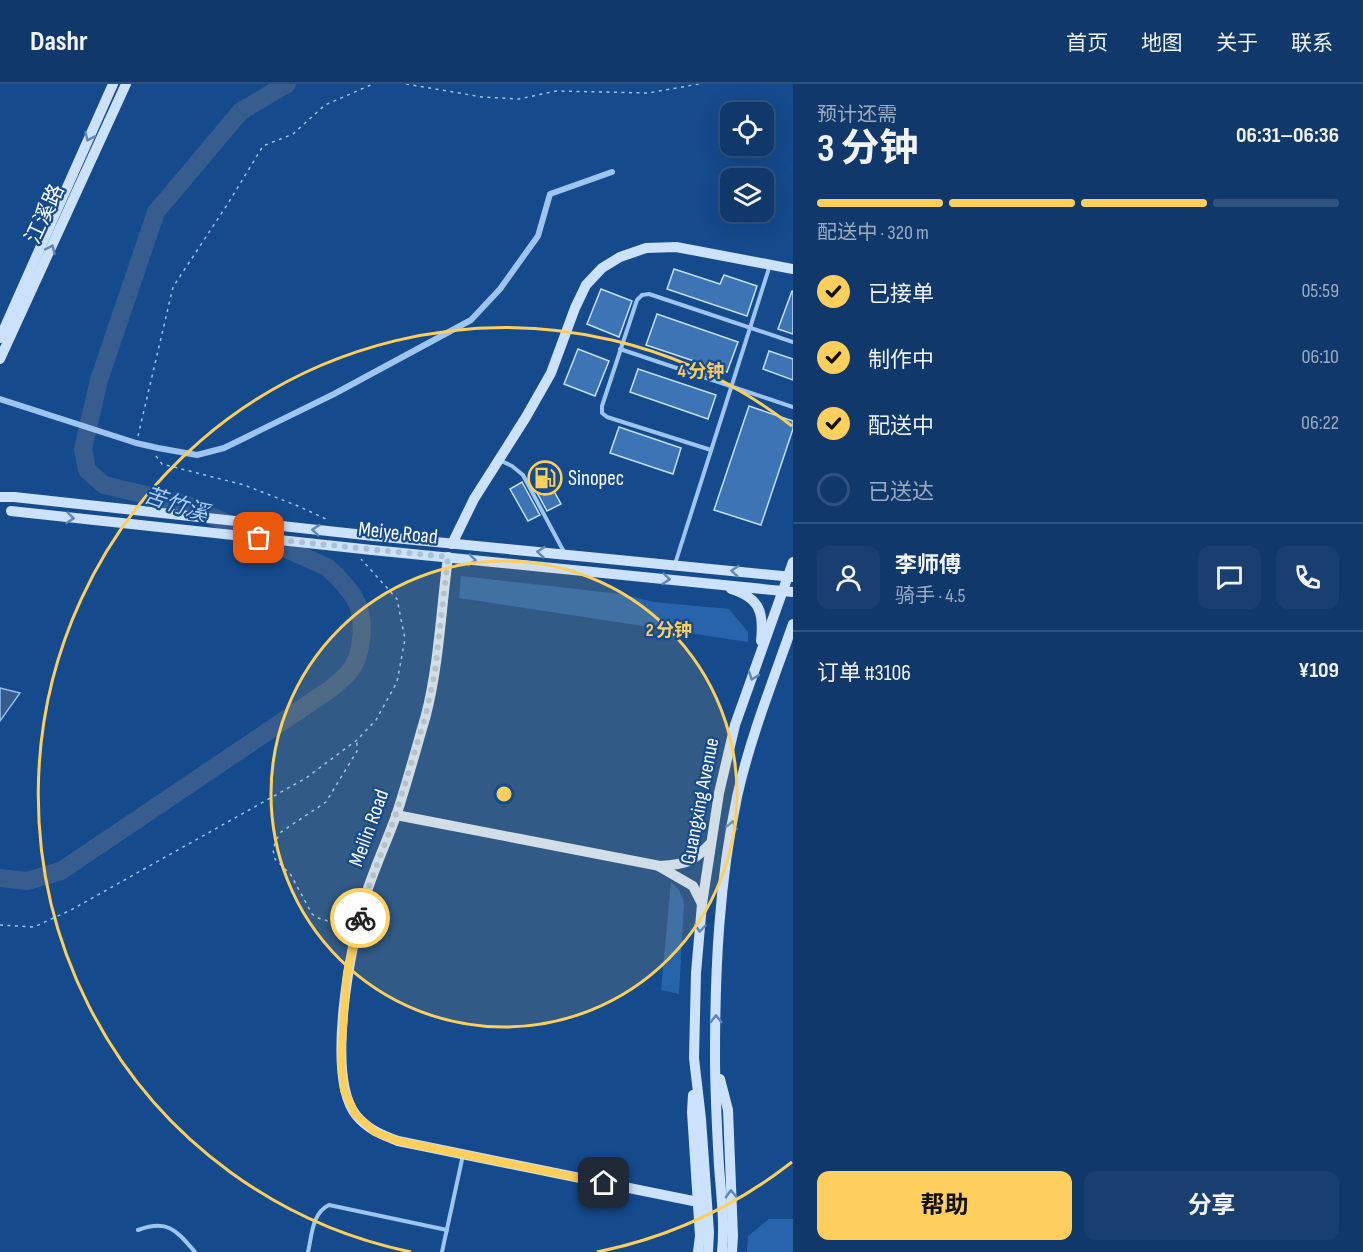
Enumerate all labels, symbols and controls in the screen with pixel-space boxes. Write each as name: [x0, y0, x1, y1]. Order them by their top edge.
text: Dashr: [30, 25, 88, 58]
text: 首页: [1066, 31, 1108, 56]
text: 地图: [1141, 31, 1183, 56]
text: 关于: [1216, 31, 1258, 56]
text: 联系: [1291, 31, 1333, 56]
map controls: [720, 102, 774, 222]
button: locate: [720, 102, 774, 156]
text: 预计还需: [817, 103, 897, 127]
text: 06:31–06:36: [1236, 122, 1339, 149]
text: 3 分钟: [817, 126, 919, 173]
one-way arrow: [84, 131, 96, 142]
button: layers: [720, 168, 774, 222]
street label: 江溪路: [20, 180, 70, 248]
text: 配送中 · 320 m: [817, 221, 929, 245]
one-way arrow: [43, 244, 55, 255]
icon: check: [817, 275, 850, 308]
text: 05:59: [1301, 279, 1339, 303]
text: 已接单: [868, 281, 934, 308]
icon: check: [817, 341, 850, 374]
text: 06:10: [1302, 345, 1339, 369]
text: 制作中: [868, 347, 934, 374]
text: 4 分钟: [677, 361, 725, 382]
icon: check: [817, 407, 850, 440]
text: 06:22: [1301, 411, 1339, 435]
text: 配送中: [868, 413, 934, 440]
fuel station icon: Sinopec: [527, 460, 563, 496]
place label: Sinopec: [568, 466, 624, 491]
text: 已送达: [868, 479, 934, 506]
water label: 苦竹溪: [140, 482, 213, 529]
one-way arrow: [65, 511, 74, 523]
pin: [233, 512, 284, 563]
street label: Meiye Road: [357, 516, 439, 550]
icon: bag: [242, 521, 275, 554]
one-way arrow: [312, 524, 321, 537]
one-way arrow: [536, 546, 545, 559]
button: person: [817, 546, 880, 609]
button: chat: [1198, 546, 1261, 609]
button: phone: [1276, 546, 1339, 609]
text: 李师傅: [895, 552, 961, 579]
one-way arrow: [468, 553, 477, 566]
one-way arrow: [730, 565, 739, 578]
one-way arrow: [662, 572, 671, 585]
text: 骑手 · 4.5: [895, 584, 965, 608]
text: 2 分钟: [646, 620, 692, 641]
text: ¥109: [1298, 657, 1339, 684]
text: 订单 #3106: [817, 660, 911, 687]
one-way arrow: [747, 670, 760, 681]
street label: Guangxing Avenue: [675, 735, 725, 867]
centre of rings: [494, 784, 514, 804]
street label: Meilin Road: [344, 786, 394, 870]
one-way arrow: [725, 821, 738, 831]
courier: [330, 888, 390, 948]
icon: bike: [344, 902, 377, 935]
one-way arrow: [694, 923, 707, 933]
one-way arrow: [709, 1015, 722, 1024]
pin: [578, 1157, 629, 1208]
icon: home: [587, 1166, 620, 1199]
button: 帮助: [817, 1171, 1072, 1240]
button: 分享: [1084, 1171, 1339, 1240]
one-way arrow: [725, 1189, 738, 1198]

